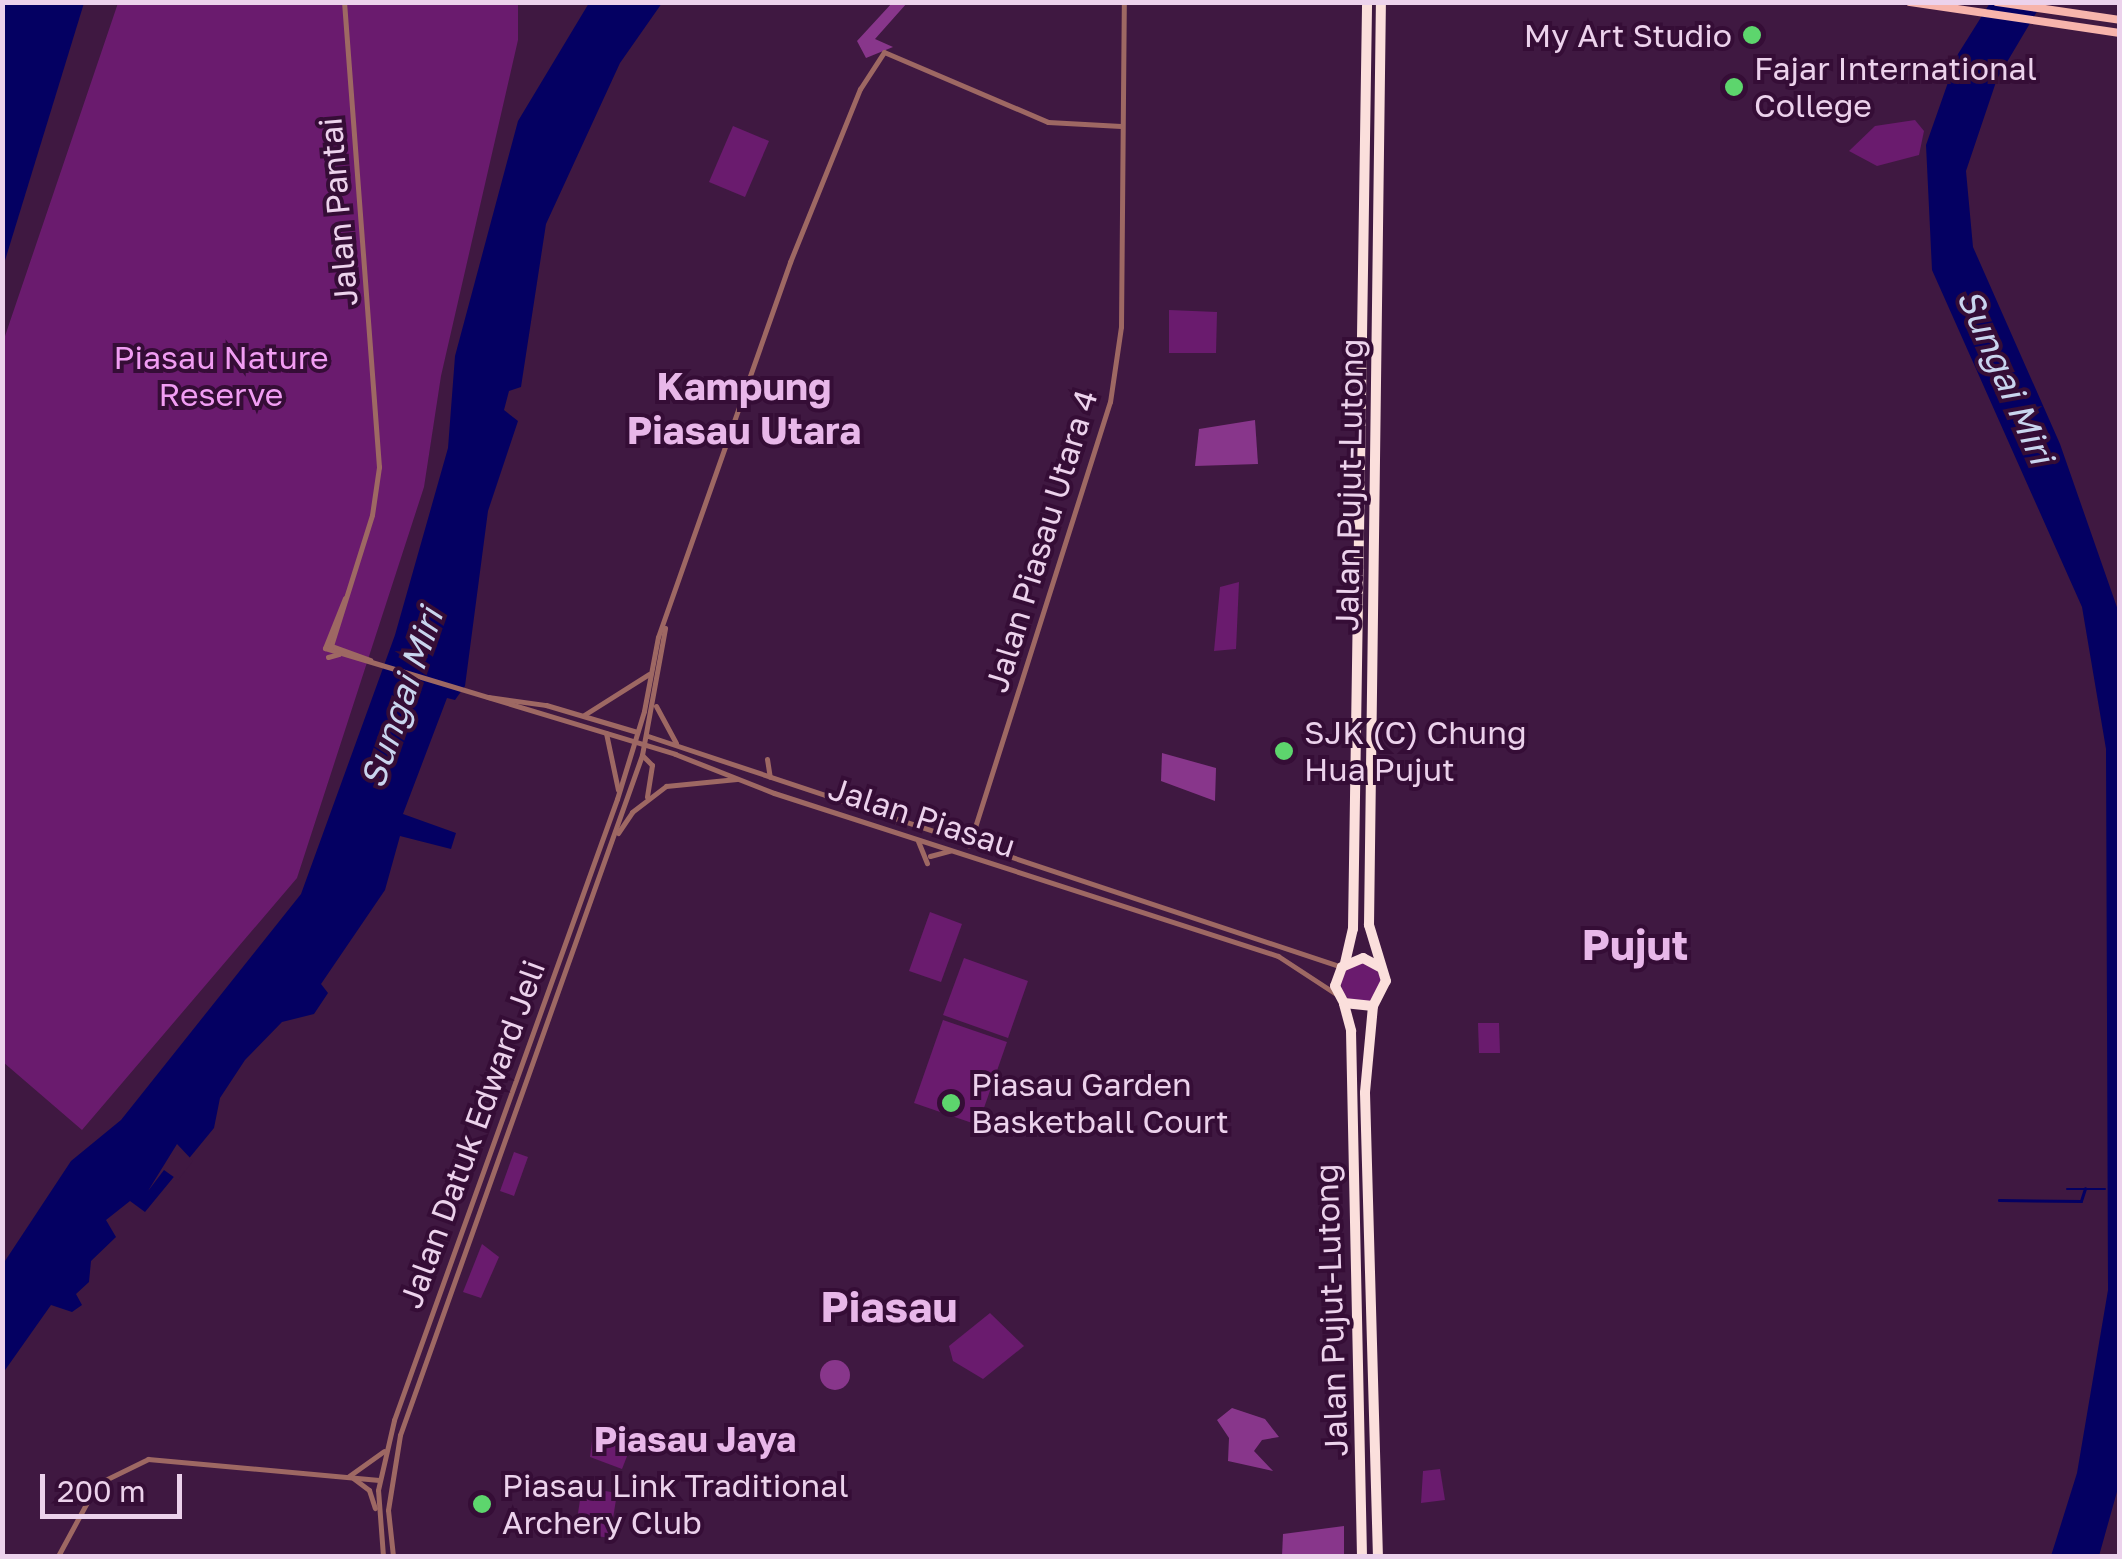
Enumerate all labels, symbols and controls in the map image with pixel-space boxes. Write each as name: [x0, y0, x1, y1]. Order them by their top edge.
place label: My Art Studio: [1524, 16, 1732, 54]
marker: My Art Studio: [1741, 24, 1763, 46]
place label: Fajar International College: [1754, 50, 2037, 125]
marker: Fajar International College: [1723, 76, 1745, 98]
street label: Jalan Pantai: [311, 116, 365, 308]
water label: Sungai Miri: [1949, 282, 2063, 470]
street label: Jalan Pujut-Lutong: [1327, 338, 1371, 632]
park label: Piasau Nature Reserve: [114, 339, 328, 414]
district label: Kampung Piasau Utara: [627, 363, 861, 452]
street label: Jalan Piasau Utara 4: [977, 385, 1105, 697]
water label: Sungai Miri: [351, 603, 451, 793]
place label: SJK (C) Chung Hua Pujut: [1304, 714, 1527, 789]
marker: SJK (C) Chung Hua Pujut: [1273, 740, 1295, 762]
street label: Jalan Piasau: [824, 769, 1020, 865]
district label: Pujut: [1582, 919, 1688, 969]
street label: Jalan Datuk Edward Jeli: [391, 955, 553, 1313]
place label: Piasau Garden Basketball Court: [971, 1066, 1229, 1141]
marker: Piasau Garden Basketball Court: [940, 1092, 962, 1114]
street label: Jalan Pujut-Lutong: [1307, 1163, 1355, 1457]
district label: Piasau: [821, 1281, 957, 1331]
district label: Piasau Jaya: [594, 1418, 796, 1460]
scale bar: [45, 1454, 188, 1516]
place label: Piasau Link Traditional Archery Club: [502, 1467, 849, 1542]
text: 200 m: [57, 1473, 146, 1509]
marker: Piasau Link Traditional Archery Club: [471, 1493, 493, 1515]

